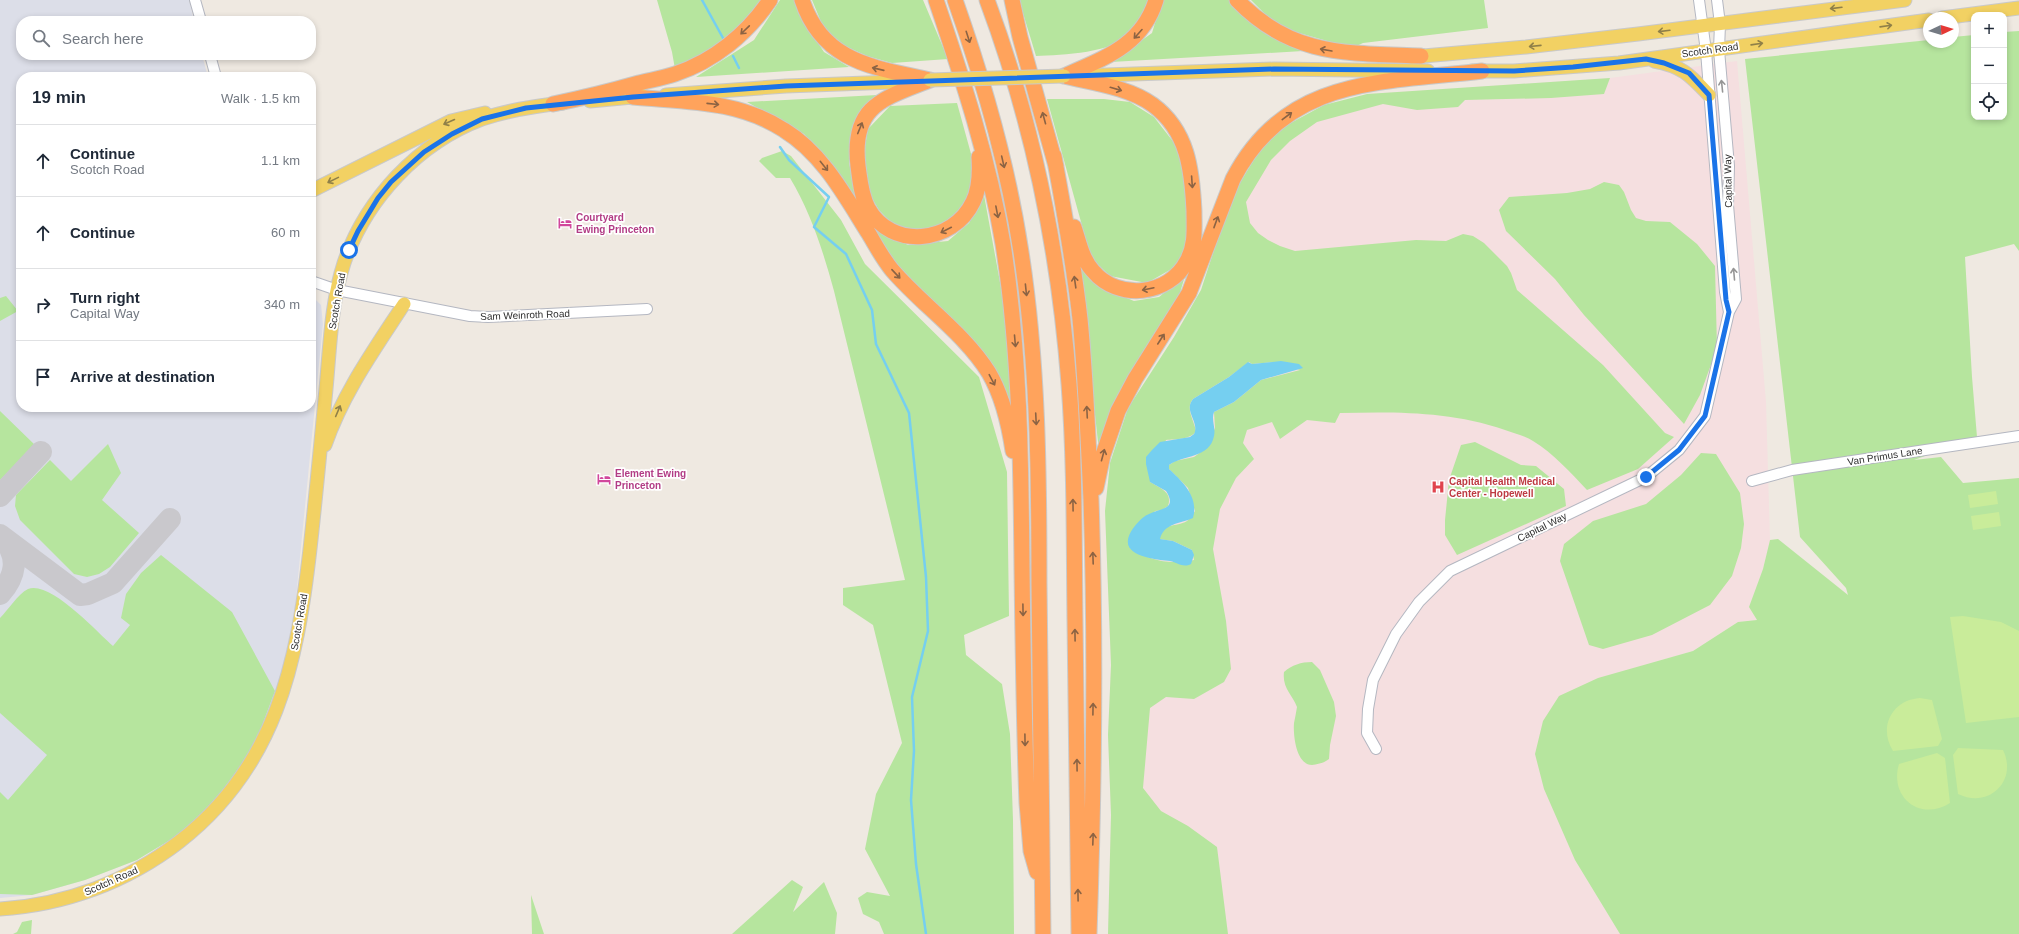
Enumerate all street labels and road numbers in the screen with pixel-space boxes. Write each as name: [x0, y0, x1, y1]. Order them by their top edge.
street label: Scotch Road: [1681, 41, 1739, 59]
street label: Capital Way: [1722, 154, 1734, 208]
street label: Scotch Road: [327, 272, 347, 330]
street label: Sam Weinroth Road: [480, 308, 570, 322]
street label: Van Primus Lane: [1847, 445, 1924, 467]
street label: Capital Way: [1516, 510, 1568, 544]
street label: Scotch Road: [289, 593, 309, 651]
street label: Scotch Road: [83, 864, 139, 898]

